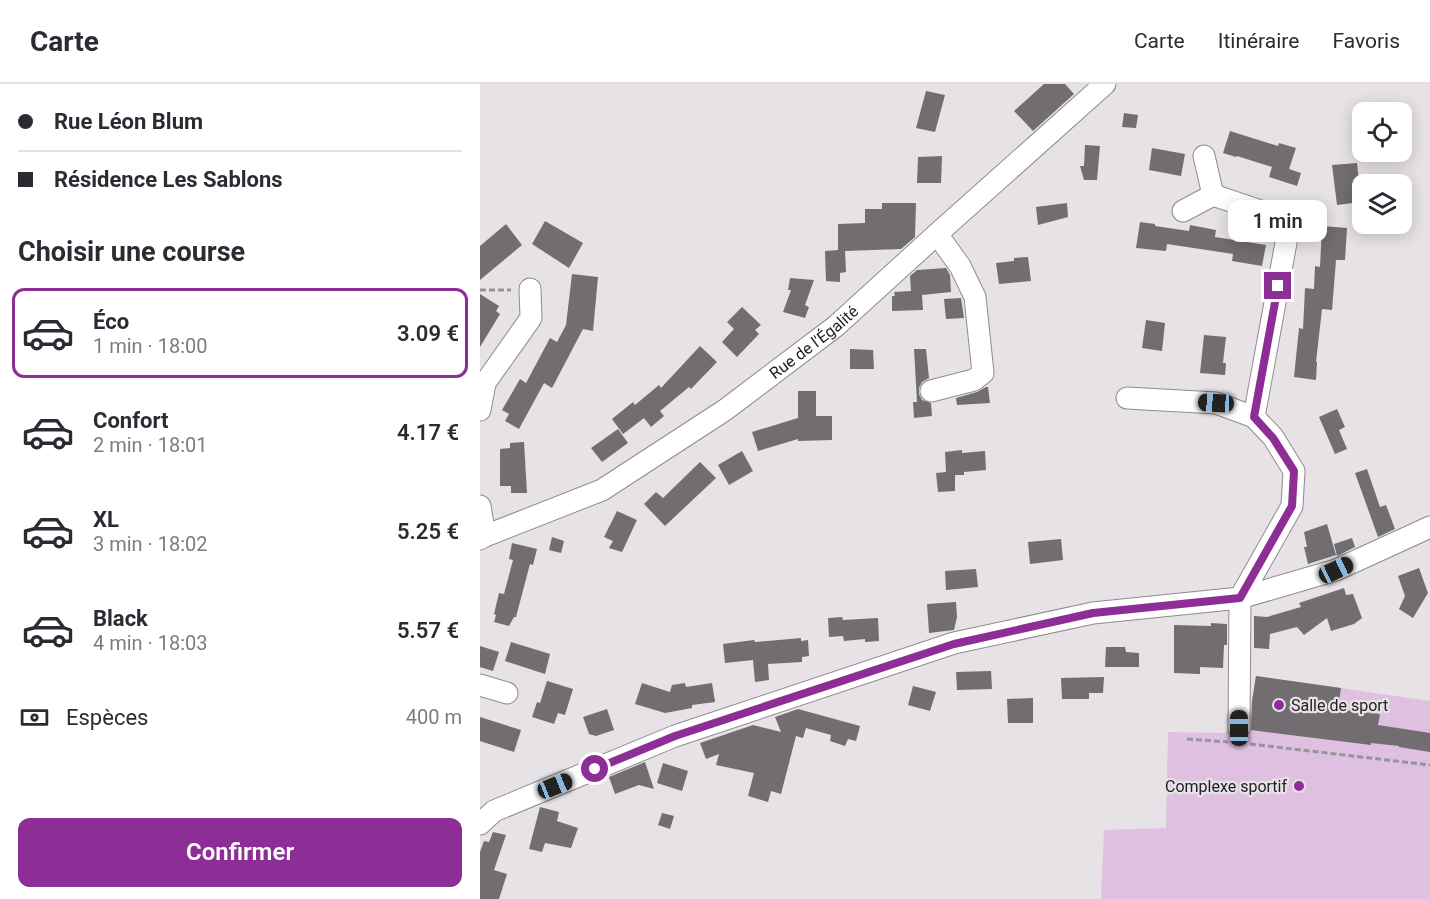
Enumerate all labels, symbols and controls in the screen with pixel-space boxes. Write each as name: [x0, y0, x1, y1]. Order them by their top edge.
text: Carte: [30, 25, 99, 58]
text: Carte: [1134, 29, 1185, 53]
text: Itinéraire: [1218, 29, 1299, 53]
text: Favoris: [1332, 29, 1400, 53]
map controls: [1352, 102, 1412, 234]
button: locate: [1352, 102, 1412, 162]
text: Rue Léon Blum: [54, 109, 203, 134]
text: Résidence Les Sablons: [54, 167, 283, 192]
button: layers: [1352, 174, 1412, 234]
callout: 1 min: [1228, 199, 1328, 241]
text: 1 min: [1252, 209, 1303, 233]
text: Choisir une course: [18, 236, 245, 268]
route end: [1264, 272, 1291, 299]
street label: Rue de l'Égalité: [766, 301, 862, 383]
icon: car: [21, 306, 75, 360]
text: Éco: [93, 309, 129, 334]
text: 3.09 €: [397, 321, 459, 346]
text: 1 min · 18:00: [93, 334, 208, 358]
car: [1198, 393, 1234, 413]
icon: car: [21, 405, 75, 459]
text: Confort: [93, 408, 168, 433]
text: 4.17 €: [397, 420, 459, 445]
text: 2 min · 18:01: [93, 433, 208, 457]
icon: car: [21, 504, 75, 558]
text: XL: [93, 507, 119, 532]
text: 5.25 €: [397, 519, 459, 544]
text: 3 min · 18:02: [93, 532, 208, 556]
car: [1316, 554, 1356, 586]
icon: car: [21, 603, 75, 657]
text: Black: [93, 606, 148, 631]
text: 5.57 €: [397, 618, 459, 643]
text: 4 min · 18:03: [93, 631, 208, 655]
place label: Salle de sport: [1291, 696, 1388, 715]
marker: Salle de sport: [1272, 698, 1286, 712]
icon: cash: [18, 701, 51, 734]
text: Espèces: [66, 705, 148, 730]
text: 400 m: [406, 705, 462, 729]
car: [1230, 710, 1248, 746]
route start: [581, 755, 608, 782]
car: [535, 771, 575, 801]
place label: Complexe sportif: [1165, 777, 1287, 796]
marker: Complexe sportif: [1292, 779, 1306, 793]
button: Confirmer: [18, 818, 462, 887]

